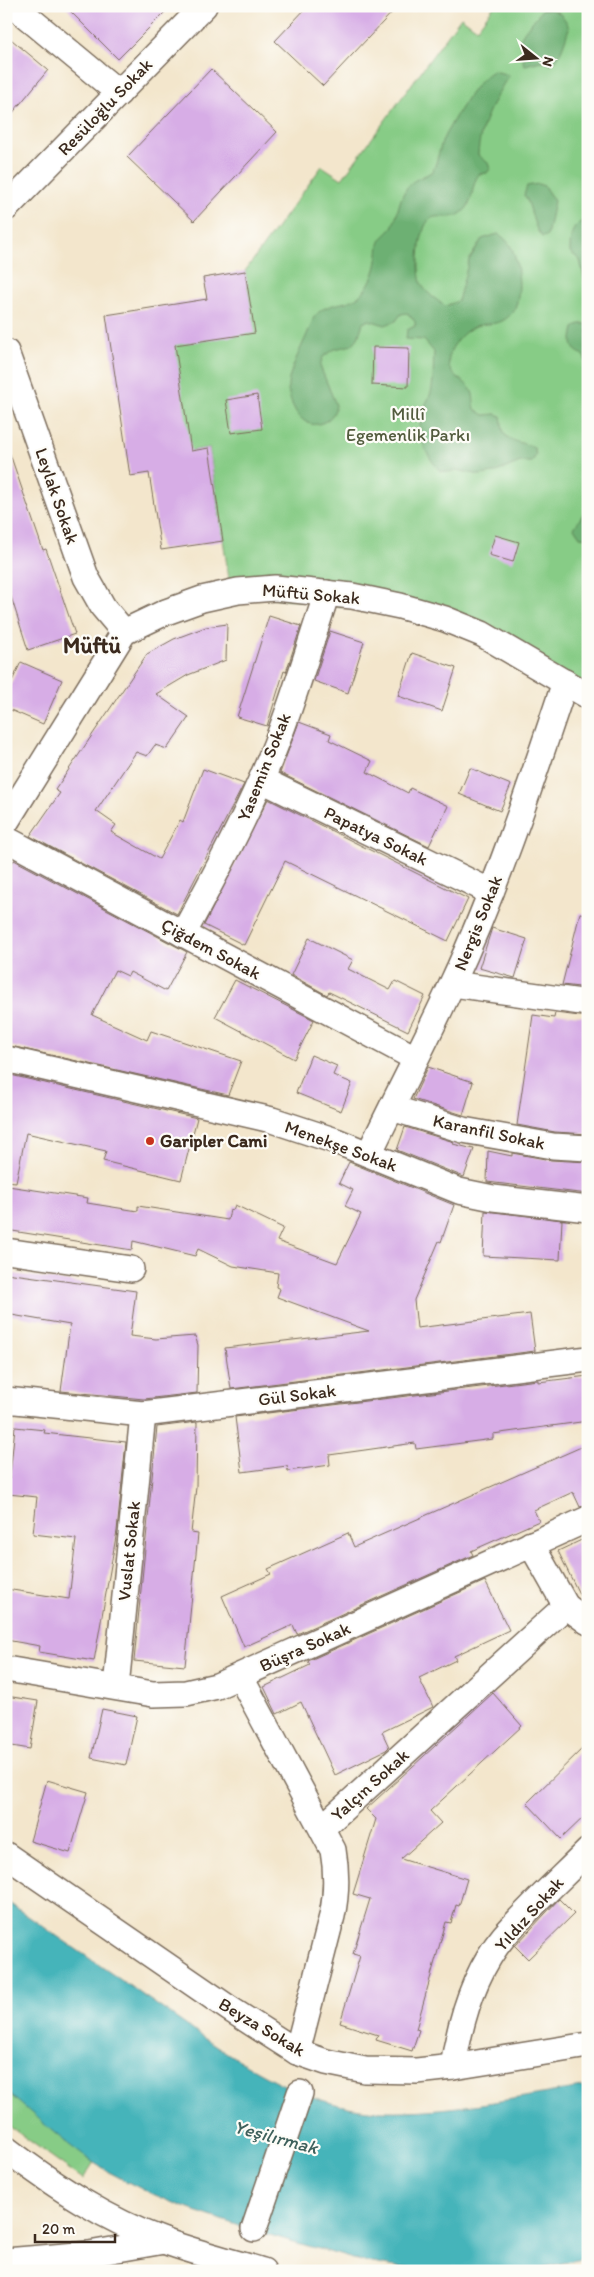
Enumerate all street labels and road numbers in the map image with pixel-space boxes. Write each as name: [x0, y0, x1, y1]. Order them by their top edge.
street label: Resüloğlu Sokak: [53, 54, 157, 160]
street label: Leylak Sokak: [30, 445, 84, 547]
street label: Müftü Sokak: [261, 579, 361, 609]
street label: Yasemin Sokak: [232, 710, 296, 824]
street label: Papatya Sokak: [320, 801, 432, 871]
street label: Nergis Sokak: [449, 872, 507, 974]
street label: Çiğdem Sokak: [157, 914, 265, 985]
street label: Karanfil Sokak: [431, 1109, 547, 1155]
street label: Menekşe Sokak: [282, 1115, 401, 1177]
street label: Gül Sokak: [257, 1379, 338, 1411]
street label: Vuslat Sokak: [113, 1500, 145, 1602]
street label: Büşra Sokak: [256, 1617, 355, 1677]
street label: Yalçın Sokak: [326, 1744, 414, 1826]
street label: Yıldız Sokak: [490, 1872, 569, 1956]
street label: Beyza Sokak: [215, 1993, 310, 2062]

